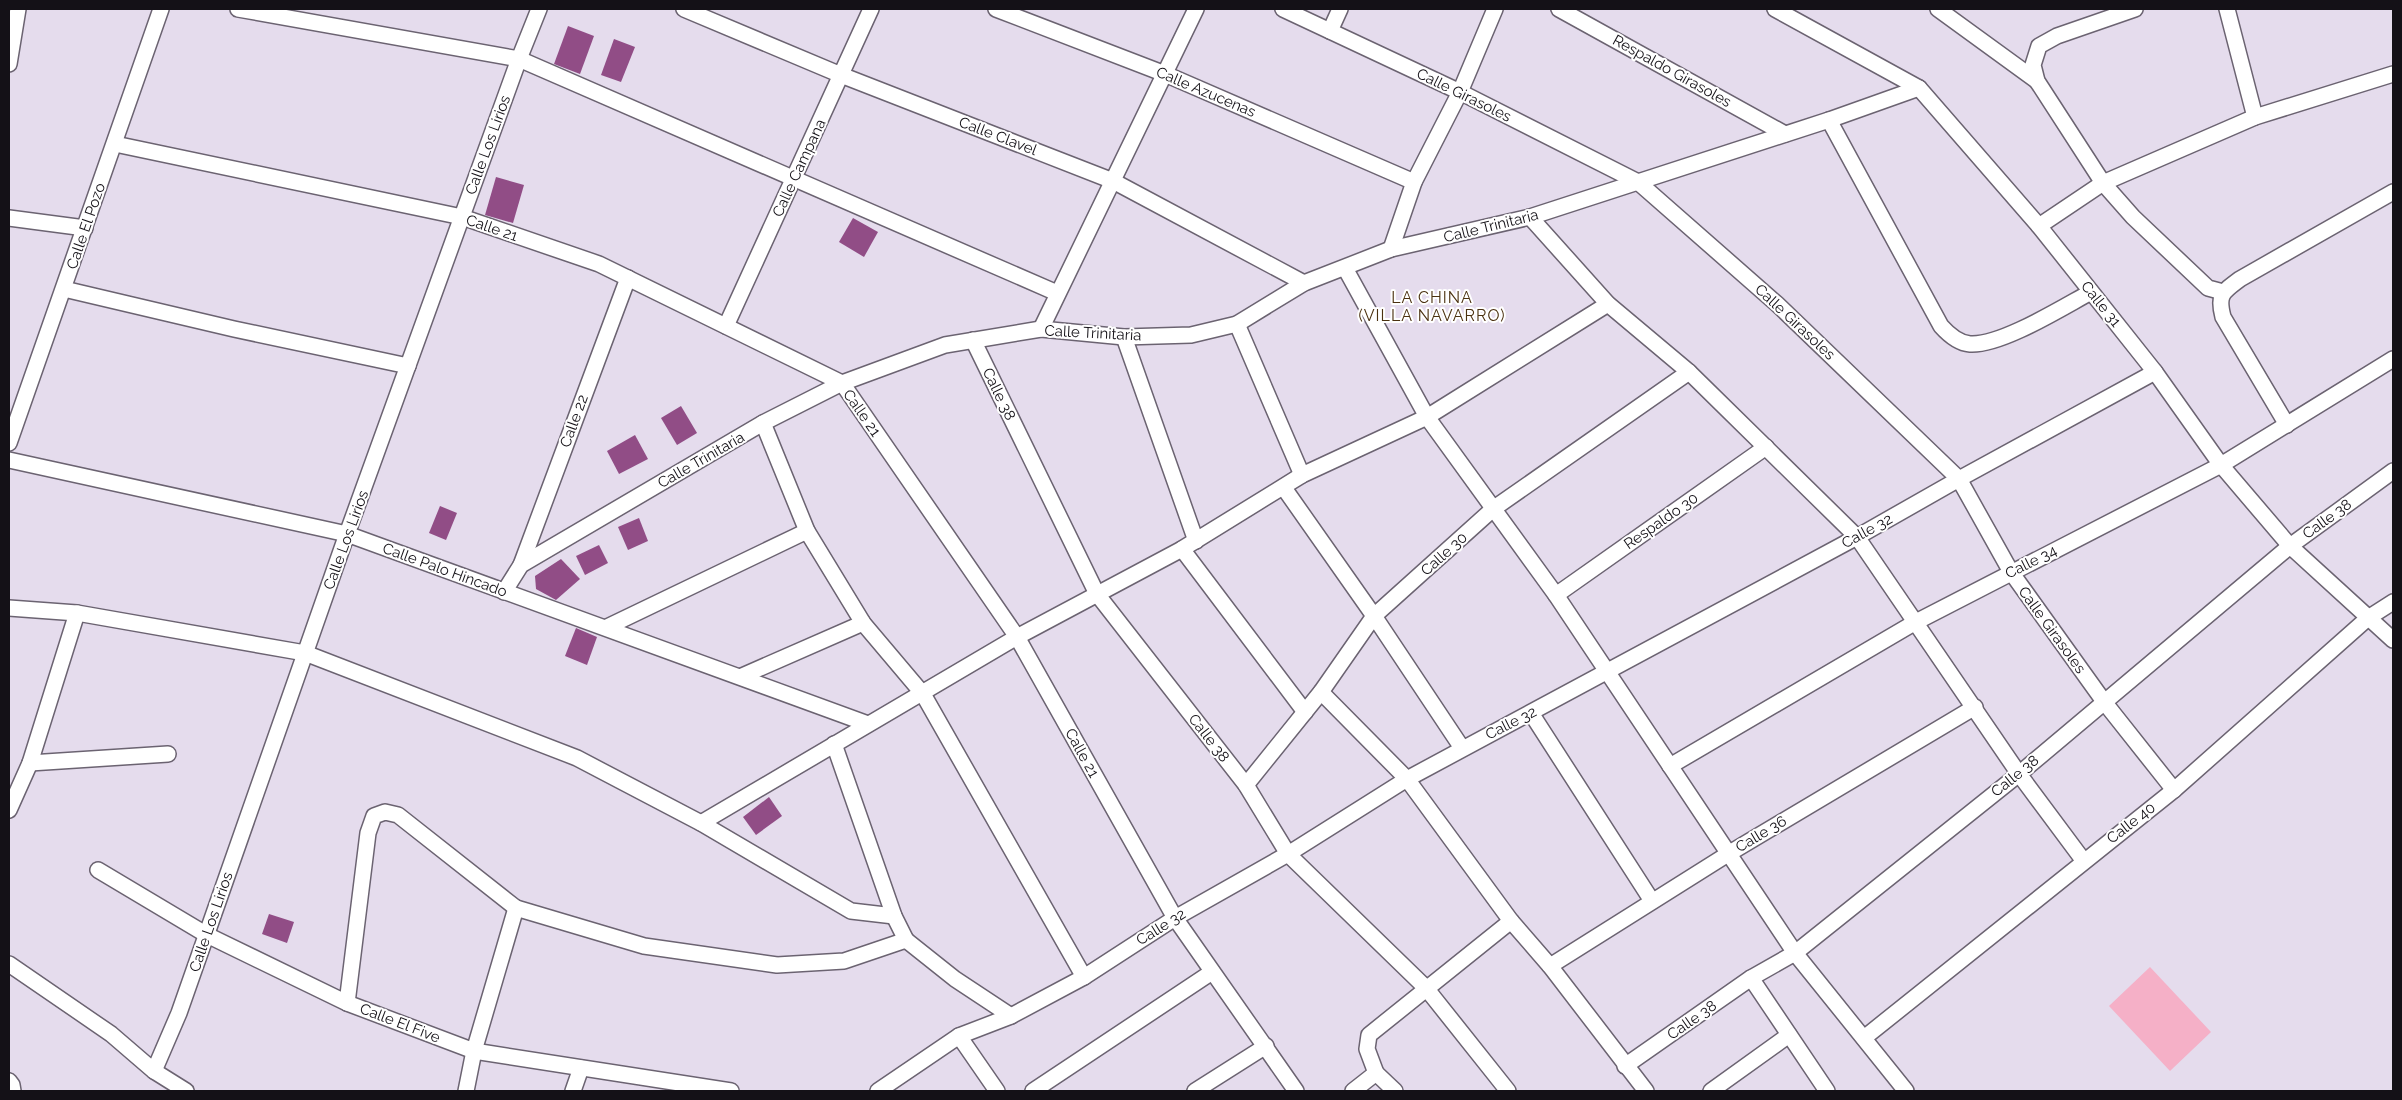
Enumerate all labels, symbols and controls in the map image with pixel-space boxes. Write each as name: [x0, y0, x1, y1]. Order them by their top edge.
street label: Respaldo Girasoles: [1610, 31, 1734, 111]
street label: Calle Azucenas: [1154, 63, 1258, 121]
street label: Calle Girasoles: [1414, 64, 1514, 126]
street label: Calle Los Lirios: [462, 93, 514, 197]
street label: Calle Clavel: [956, 113, 1040, 159]
street label: Calle Campana: [768, 116, 830, 220]
street label: Calle El Pozo: [63, 180, 109, 271]
street label: Calle Trinitaria: [1442, 206, 1540, 246]
street label: Calle 21: [464, 211, 521, 245]
street label: Calle 31: [2077, 277, 2125, 331]
street label: Calle Girasoles: [1751, 280, 1839, 364]
district label: LA CHINA (VILLA NAVARRO): [1358, 288, 1506, 325]
street label: Calle Trinitaria: [1044, 321, 1142, 345]
street label: Calle 38: [979, 365, 1019, 423]
street label: Calle 21: [839, 386, 885, 441]
street label: Calle 22: [556, 392, 592, 450]
street label: Calle Trinitaria: [654, 428, 748, 492]
street label: Calle Los Lirios: [320, 488, 372, 592]
street label: Respaldo 30: [1620, 489, 1702, 553]
street label: Calle 38: [2299, 495, 2355, 543]
street label: Calle 32: [1839, 510, 1896, 552]
street label: Calle 30: [1417, 528, 1471, 580]
street label: Calle Palo Hincado: [380, 539, 510, 601]
street label: Calle 34: [2002, 541, 2060, 583]
street label: Calle Girasoles: [2014, 583, 2090, 677]
street label: Calle 32: [1482, 702, 1540, 744]
street label: Calle 38: [1185, 710, 1233, 766]
street label: Calle 21: [1061, 725, 1103, 781]
street label: Calle 38: [1988, 751, 2043, 801]
street label: Calle 40: [2103, 798, 2159, 848]
street label: Calle 36: [1732, 812, 1790, 856]
street label: Calle Los Lirios: [185, 870, 237, 974]
street label: Calle 32: [1133, 905, 1189, 949]
street label: Calle 38: [1664, 996, 1720, 1043]
street label: Calle El Five: [357, 999, 443, 1047]

